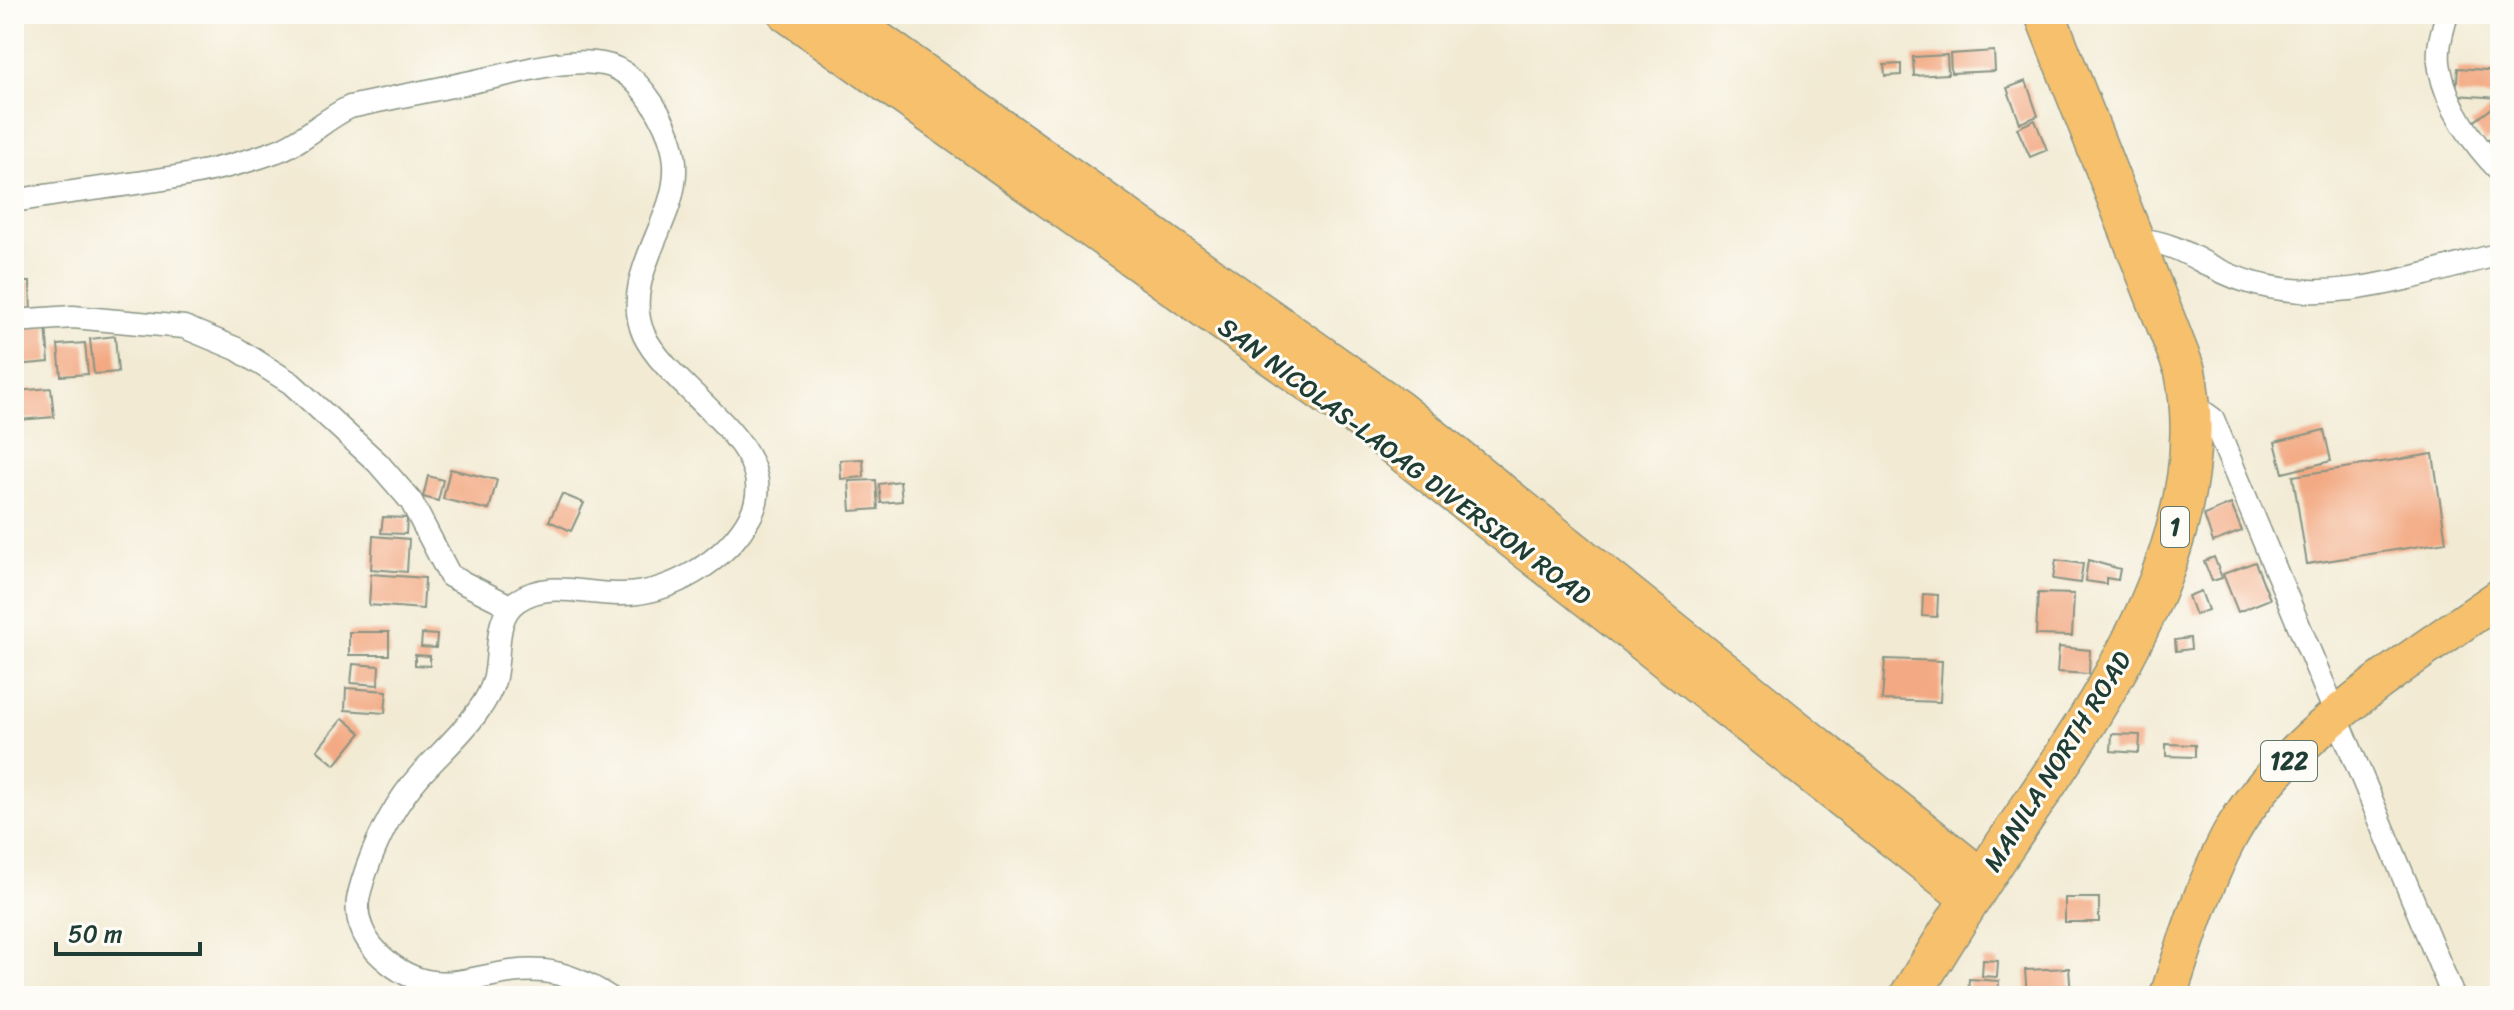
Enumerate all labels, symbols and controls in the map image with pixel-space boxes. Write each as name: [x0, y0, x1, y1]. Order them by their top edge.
street label: SAN NICOLAS-LAOAG DIVERSION ROAD: [1208, 305, 1602, 618]
road number: 1: [2161, 507, 2189, 547]
street label: MANILA NORTH ROAD: [1970, 641, 2144, 881]
road number: 122: [2261, 741, 2317, 781]
scale bar: [56, 906, 200, 956]
text: 50 m: [68, 913, 123, 955]

